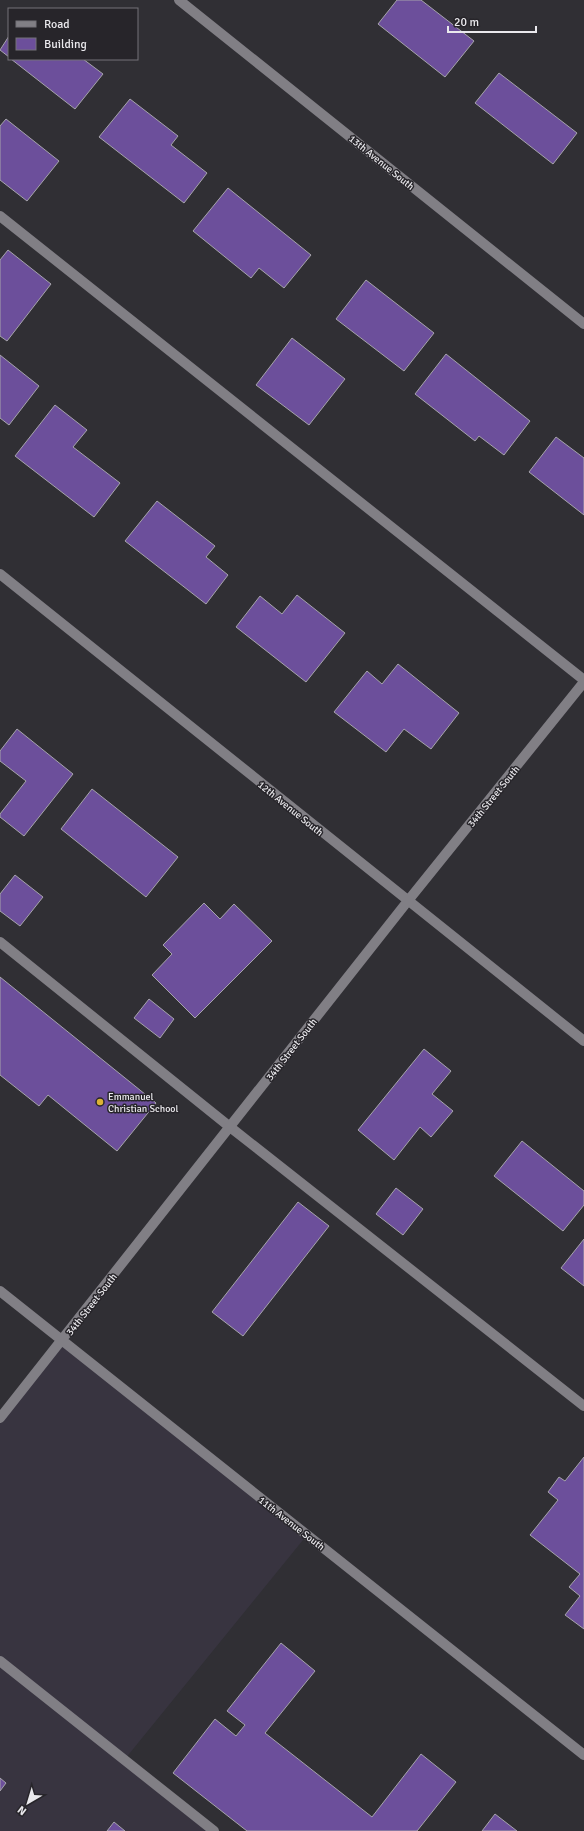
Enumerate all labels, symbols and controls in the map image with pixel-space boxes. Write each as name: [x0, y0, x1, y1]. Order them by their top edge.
legend: [8, 8, 138, 60]
scale bar: [448, 8, 536, 34]
text: 20 m: [454, 15, 479, 30]
text: Road: [44, 17, 70, 32]
text: Building: [44, 37, 87, 52]
street label: 13th Avenue South: [346, 133, 416, 193]
street label: 34th Street South: [465, 764, 522, 830]
street label: 12th Avenue South: [255, 779, 325, 839]
street label: 34th Street South: [264, 1016, 320, 1083]
place label: Emmanuel Christian School: [108, 1091, 179, 1115]
marker: Emmanuel Christian School: [95, 1097, 105, 1107]
street label: 34th Street South: [64, 1271, 120, 1338]
street label: 11th Avenue South: [256, 1494, 327, 1553]
north arrow: [8, 1783, 48, 1823]
text: N: [15, 1803, 29, 1818]

